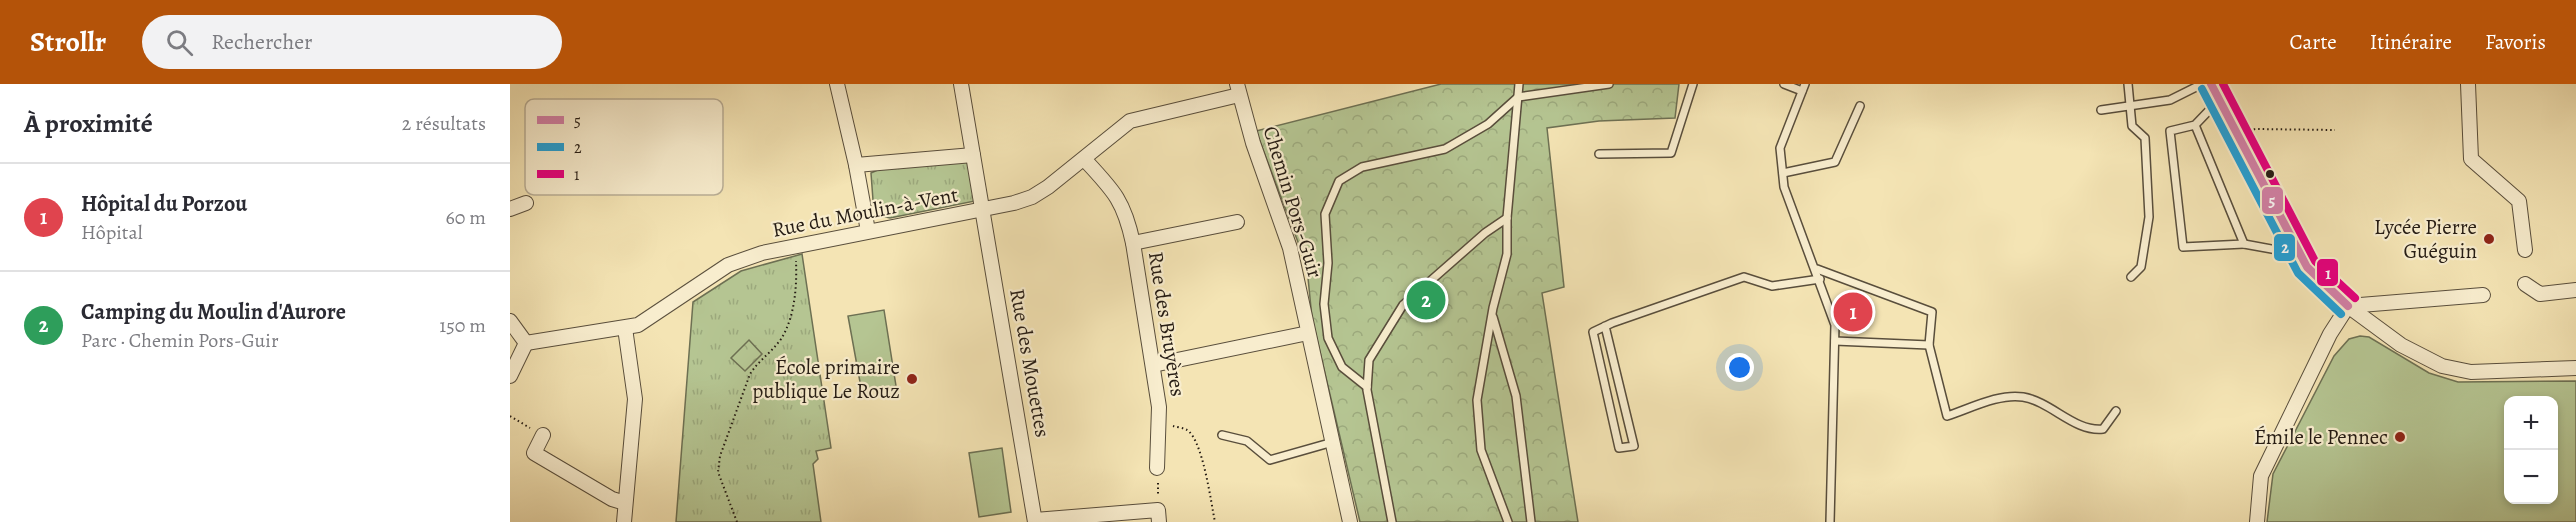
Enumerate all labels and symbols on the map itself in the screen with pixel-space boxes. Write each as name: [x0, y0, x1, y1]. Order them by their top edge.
legend: [525, 99, 723, 195]
text: 5: [574, 110, 581, 132]
street label: Chemin Pors-Guir: [1257, 123, 1329, 281]
text: 2: [574, 137, 582, 159]
text: 1: [574, 164, 580, 186]
unlabelled marker: [2264, 168, 2276, 180]
street label: Rue du Moulin-à-Vent: [770, 180, 960, 244]
line badge: 5: [2261, 186, 2284, 215]
text: 5: [2269, 190, 2276, 212]
place label: Lycée Pierre Guéguin: [2374, 213, 2477, 265]
marker: Lycée Pierre Guéguin: [2482, 232, 2496, 246]
line badge: 2: [2273, 233, 2296, 262]
text: 2: [2281, 237, 2289, 259]
street label: Rue des Bruyères: [1142, 250, 1192, 398]
line badge: 1: [2316, 258, 2339, 287]
text: 1: [2325, 263, 2331, 285]
pin: 2: [1406, 278, 1446, 322]
street label: Rue des Mouettes: [1003, 286, 1057, 440]
pin: 1: [1834, 290, 1872, 334]
place label: École primaire publique Le Rouz: [752, 353, 900, 405]
your location: [1725, 353, 1754, 382]
marker: École primaire publique Le Rouz: [905, 372, 919, 386]
place label: Émile le Pennec: [2254, 423, 2388, 451]
marker: Émile le Pennec: [2393, 430, 2407, 444]

